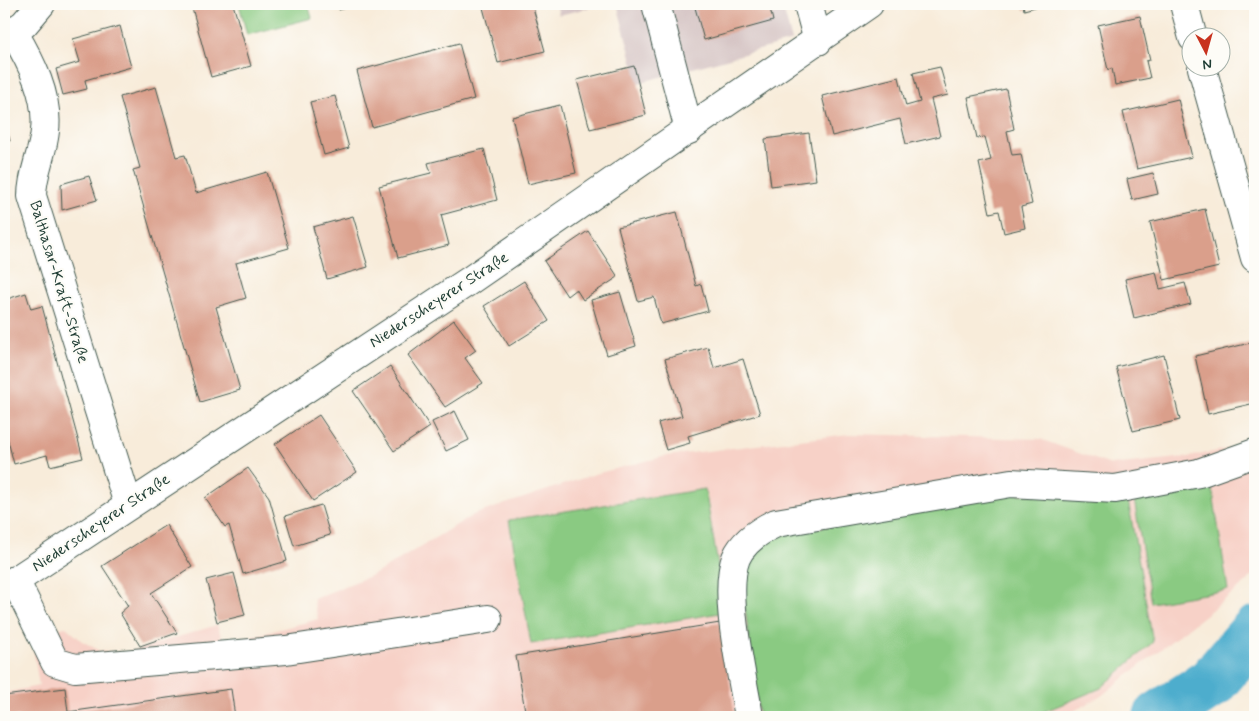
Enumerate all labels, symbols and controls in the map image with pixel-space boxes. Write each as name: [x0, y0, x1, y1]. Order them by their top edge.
north arrow: [1182, 28, 1232, 78]
text: N: [1202, 54, 1213, 73]
street label: Balthasar-Kraft-Straße: [24, 198, 94, 366]
street label: Niederscheyerer Straße: [365, 247, 513, 353]
street label: Niederscheyerer Straße: [28, 469, 174, 577]

